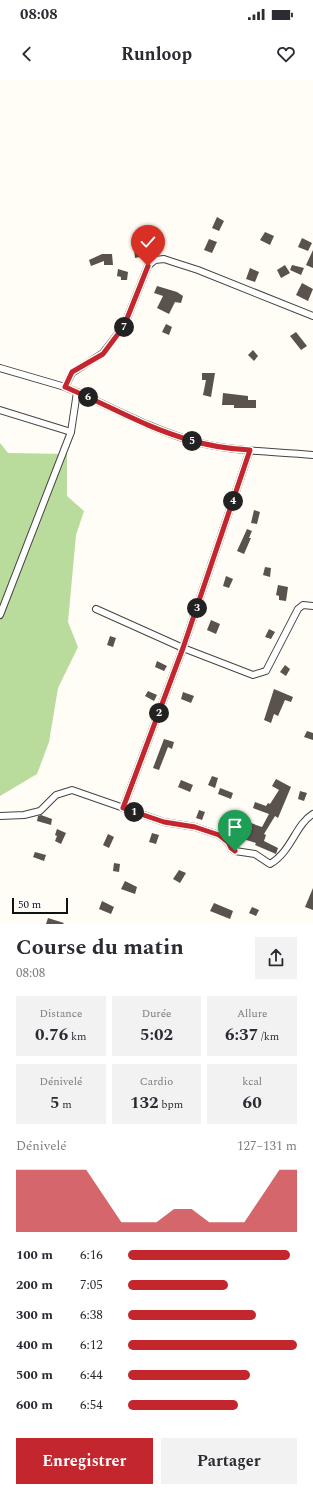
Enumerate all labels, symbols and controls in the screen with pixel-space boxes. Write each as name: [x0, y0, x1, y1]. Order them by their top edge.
text: 08:08: [20, 3, 58, 26]
text: Runloop: [121, 41, 192, 68]
icon: back: [16, 43, 38, 65]
icon: heart: [275, 43, 297, 65]
pin: [131, 225, 165, 266]
icon: check: [137, 231, 159, 253]
pin: 7: [114, 317, 134, 337]
text: 7: [121, 318, 127, 335]
pin: 6: [78, 387, 98, 407]
text: 6: [85, 388, 91, 405]
pin: 5: [182, 431, 202, 451]
text: 5: [189, 432, 195, 449]
pin: 4: [223, 491, 243, 511]
text: 4: [230, 492, 236, 509]
pin: 3: [187, 598, 207, 618]
text: 3: [194, 599, 200, 616]
pin: 2: [149, 703, 169, 723]
text: 2: [156, 704, 162, 721]
pin: 1: [124, 802, 144, 822]
text: 1: [131, 803, 137, 820]
pin: [218, 810, 252, 851]
icon: arrive: [224, 816, 246, 838]
scale bar: [12, 896, 68, 915]
text: 50 m: [18, 896, 41, 913]
text: Course du matin: [16, 931, 184, 964]
button: share: [255, 937, 297, 979]
text: 08:08: [16, 963, 45, 983]
text: Distance: [39, 1005, 82, 1022]
text: Durée: [142, 1005, 171, 1022]
text: Allure: [237, 1005, 267, 1022]
text: 0.76: [35, 1022, 68, 1048]
text: 5:02: [140, 1022, 173, 1048]
text: 6:37: [225, 1022, 258, 1048]
text: km: [68, 1028, 87, 1045]
text: /km: [258, 1028, 279, 1045]
text: Dénivelé: [39, 1073, 82, 1090]
text: Cardio: [140, 1073, 173, 1090]
text: kcal: [242, 1073, 262, 1090]
text: 5: [50, 1090, 59, 1116]
text: 132: [130, 1090, 159, 1116]
text: 60: [243, 1090, 262, 1116]
text: m: [59, 1096, 72, 1113]
text: bpm: [159, 1096, 183, 1113]
text: Dénivelé: [16, 1136, 67, 1156]
text: 127–131 m: [237, 1136, 297, 1156]
text: 100 m: [16, 1245, 53, 1265]
text: 6:16: [80, 1245, 103, 1265]
text: 200 m: [16, 1275, 53, 1295]
text: 7:05: [80, 1275, 103, 1295]
text: 300 m: [16, 1305, 53, 1325]
text: 6:38: [80, 1305, 103, 1325]
text: 400 m: [16, 1335, 53, 1355]
text: 6:12: [80, 1335, 103, 1355]
text: 500 m: [16, 1365, 53, 1385]
text: 6:44: [80, 1365, 103, 1385]
text: 600 m: [16, 1395, 53, 1415]
text: 6:54: [80, 1395, 103, 1415]
button: Enregistrer: [16, 1438, 153, 1484]
button: Partager: [161, 1438, 297, 1484]

